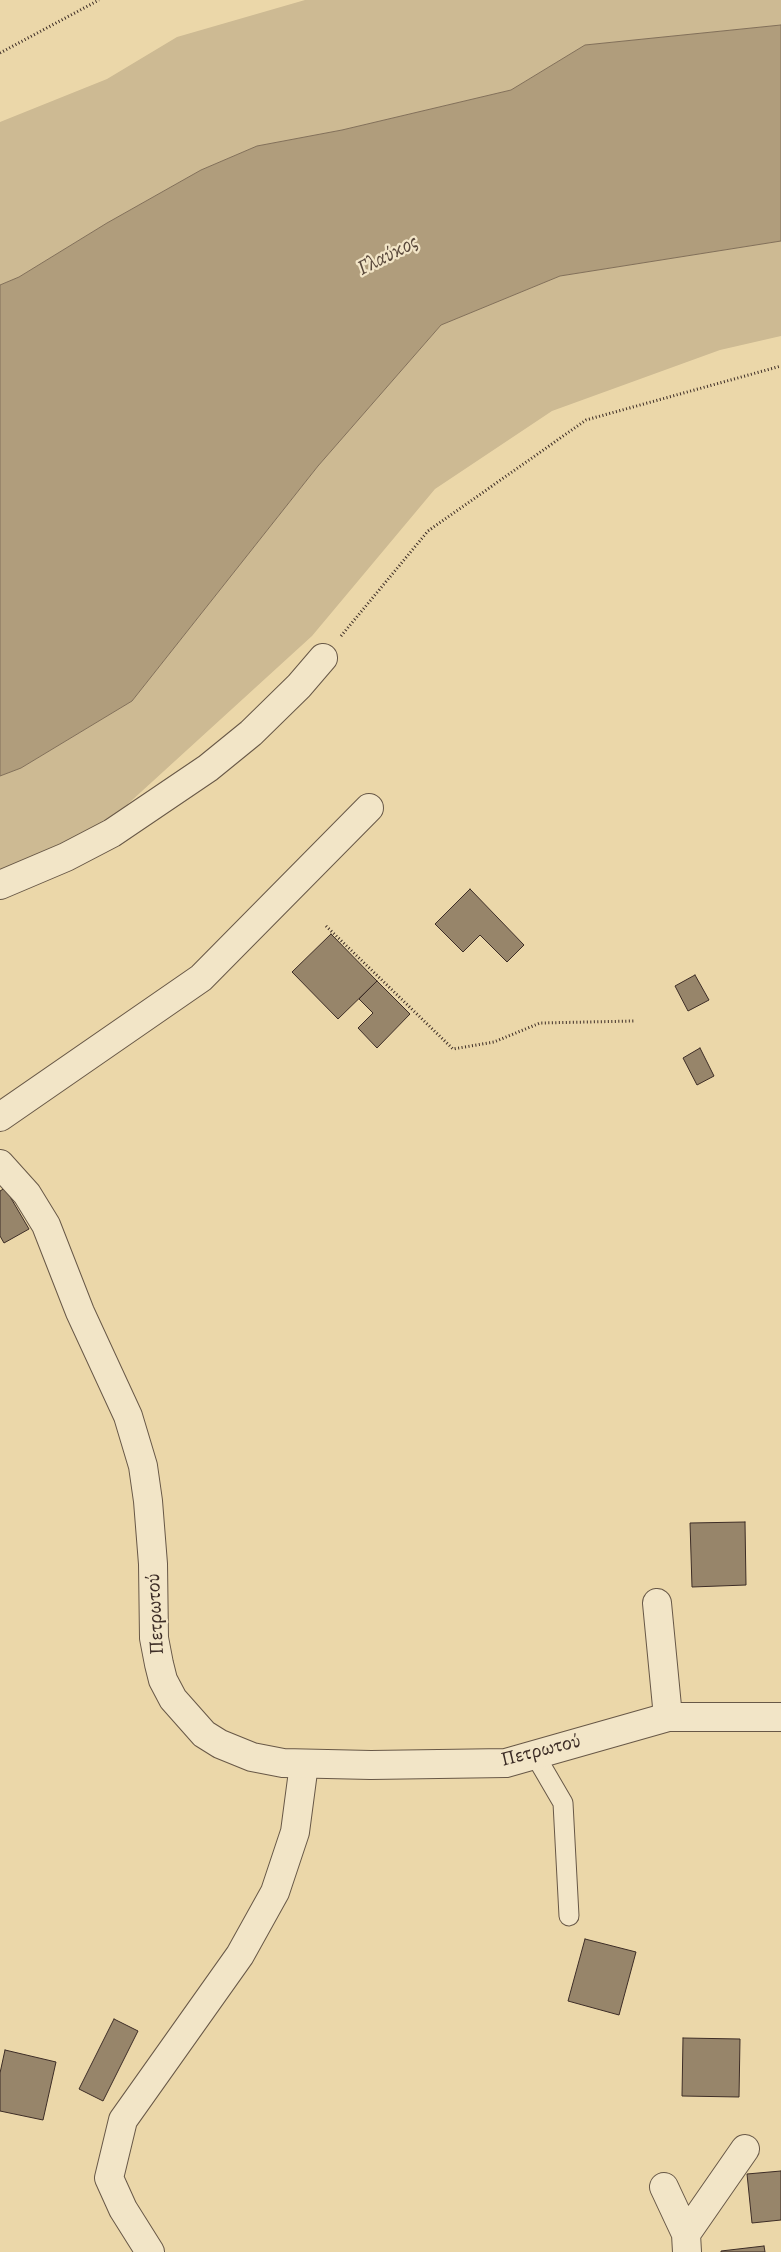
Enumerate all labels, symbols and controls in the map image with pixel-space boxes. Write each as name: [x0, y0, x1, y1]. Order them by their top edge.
water label: Γλαύκος: [354, 230, 422, 282]
street label: Πετρωτού: [142, 1573, 170, 1655]
street label: Πετρωτού: [499, 1730, 583, 1772]

